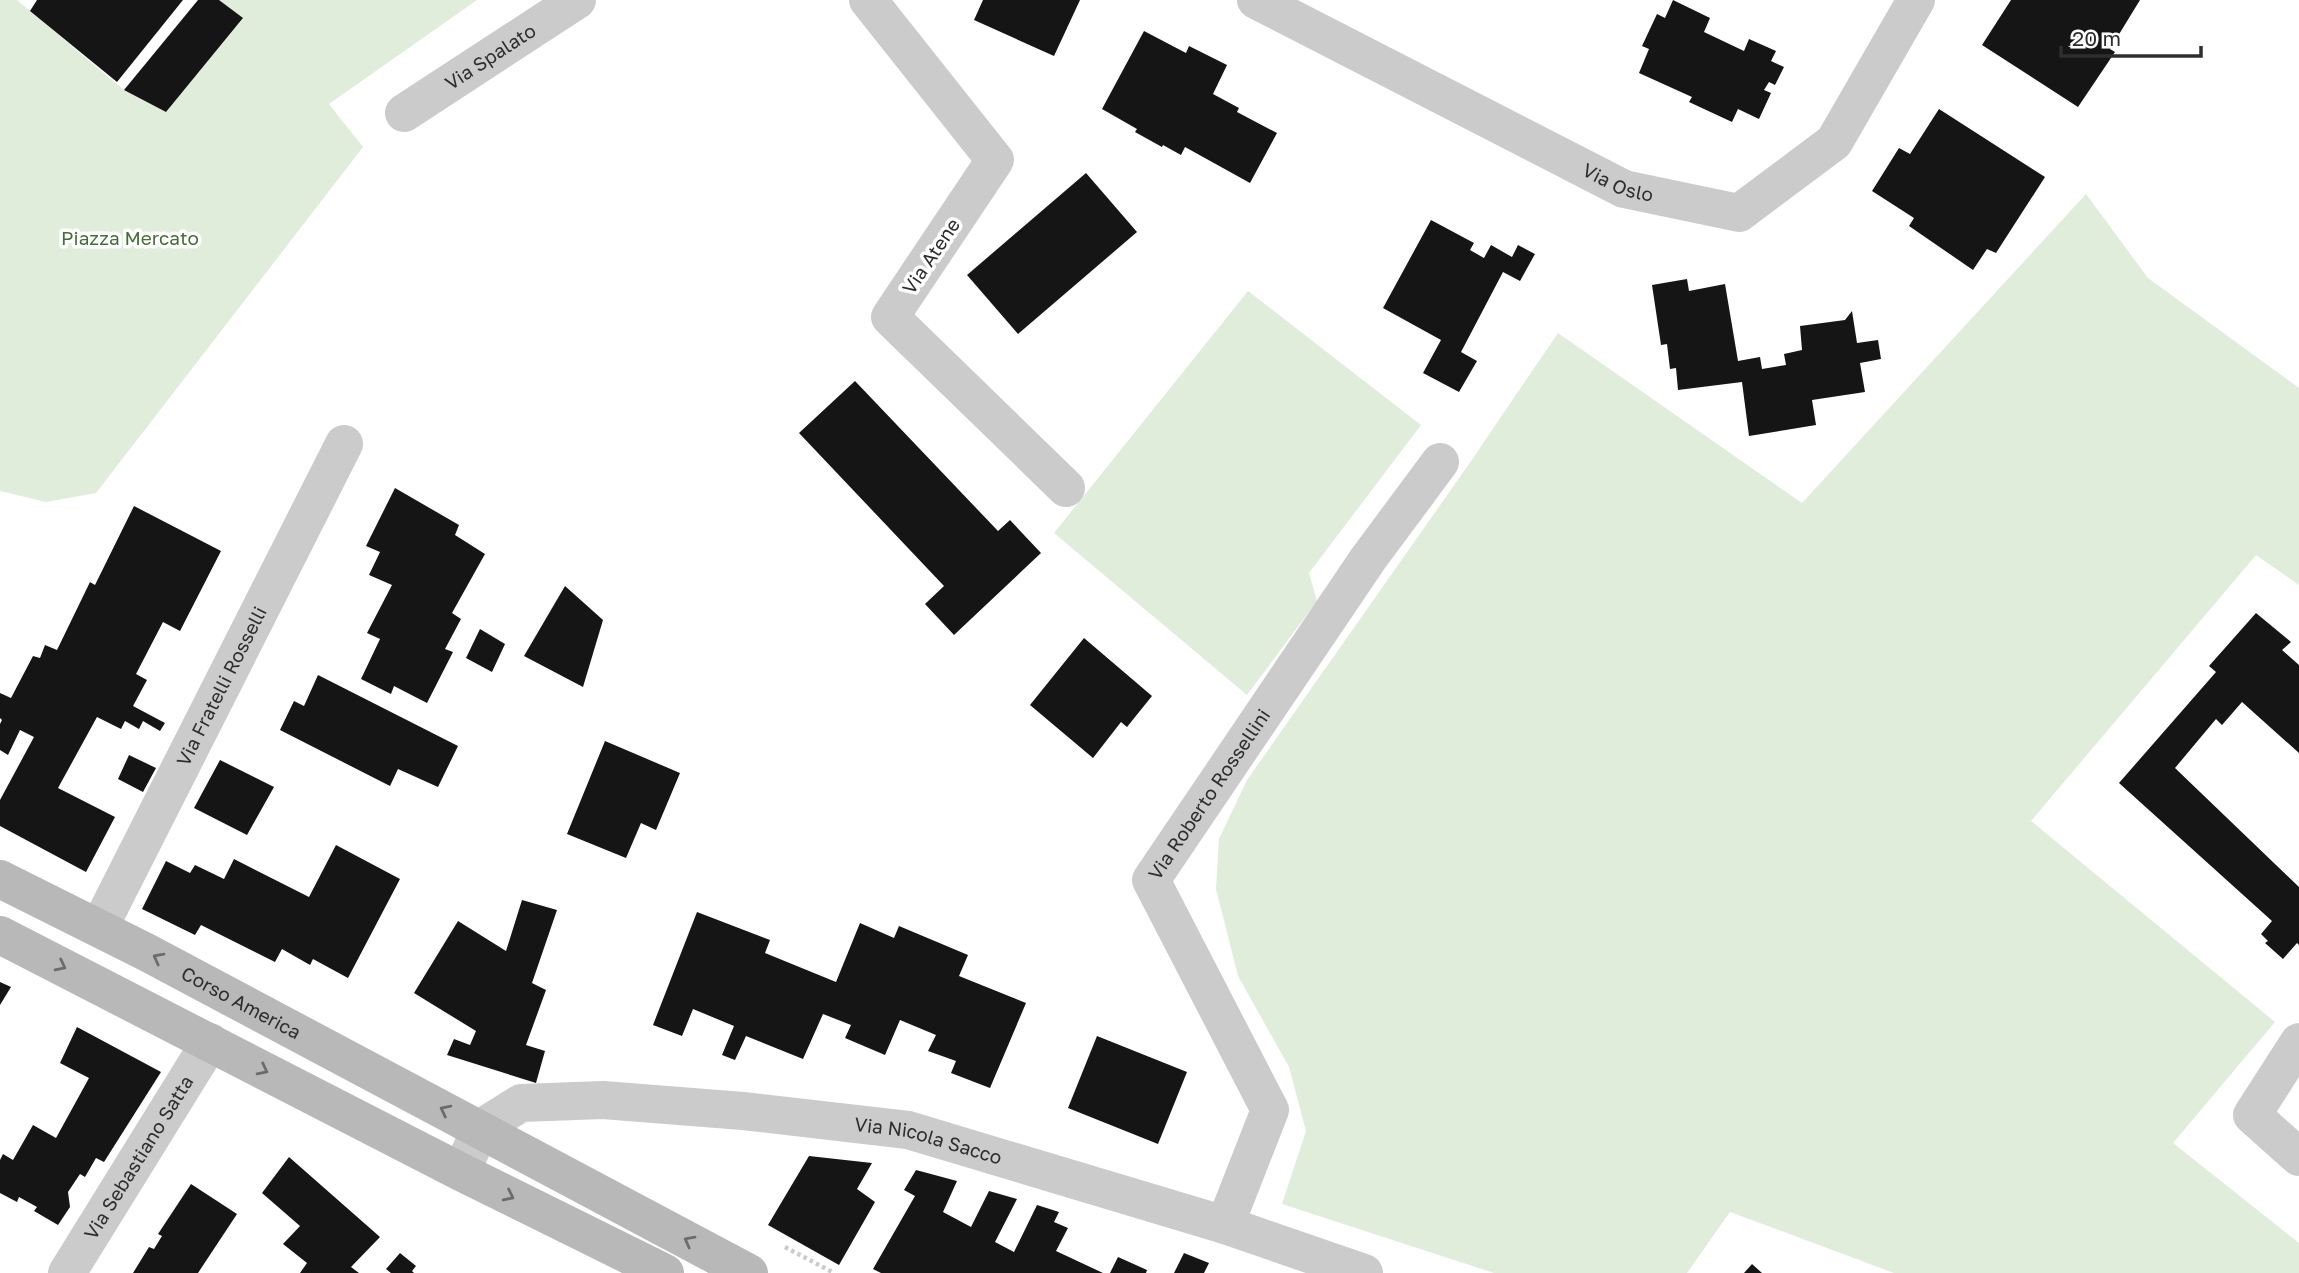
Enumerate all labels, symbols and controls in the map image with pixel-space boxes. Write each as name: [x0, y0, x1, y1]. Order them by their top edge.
scale bar: [2061, 14, 2201, 58]
street label: Via Spalato: [440, 18, 540, 94]
text: 20 m: [2072, 25, 2121, 51]
street label: Via Oslo: [1579, 158, 1656, 206]
street label: Via Atene: [897, 213, 964, 298]
park label: Piazza Mercato: [61, 226, 199, 249]
street label: Via Fratelli Rosselli: [171, 602, 271, 770]
street label: Via Roberto Rossellini: [1143, 704, 1274, 884]
one-way arrow: [153, 953, 165, 966]
one-way arrow: [54, 957, 66, 971]
street label: Corso America: [178, 961, 305, 1043]
one-way arrow: [256, 1062, 268, 1075]
street label: Via Sebastiano Satta: [79, 1071, 198, 1243]
one-way arrow: [440, 1105, 453, 1118]
street label: Via Nicola Sacco: [853, 1112, 1005, 1169]
one-way arrow: [502, 1187, 514, 1201]
one-way arrow: [684, 1235, 696, 1249]

